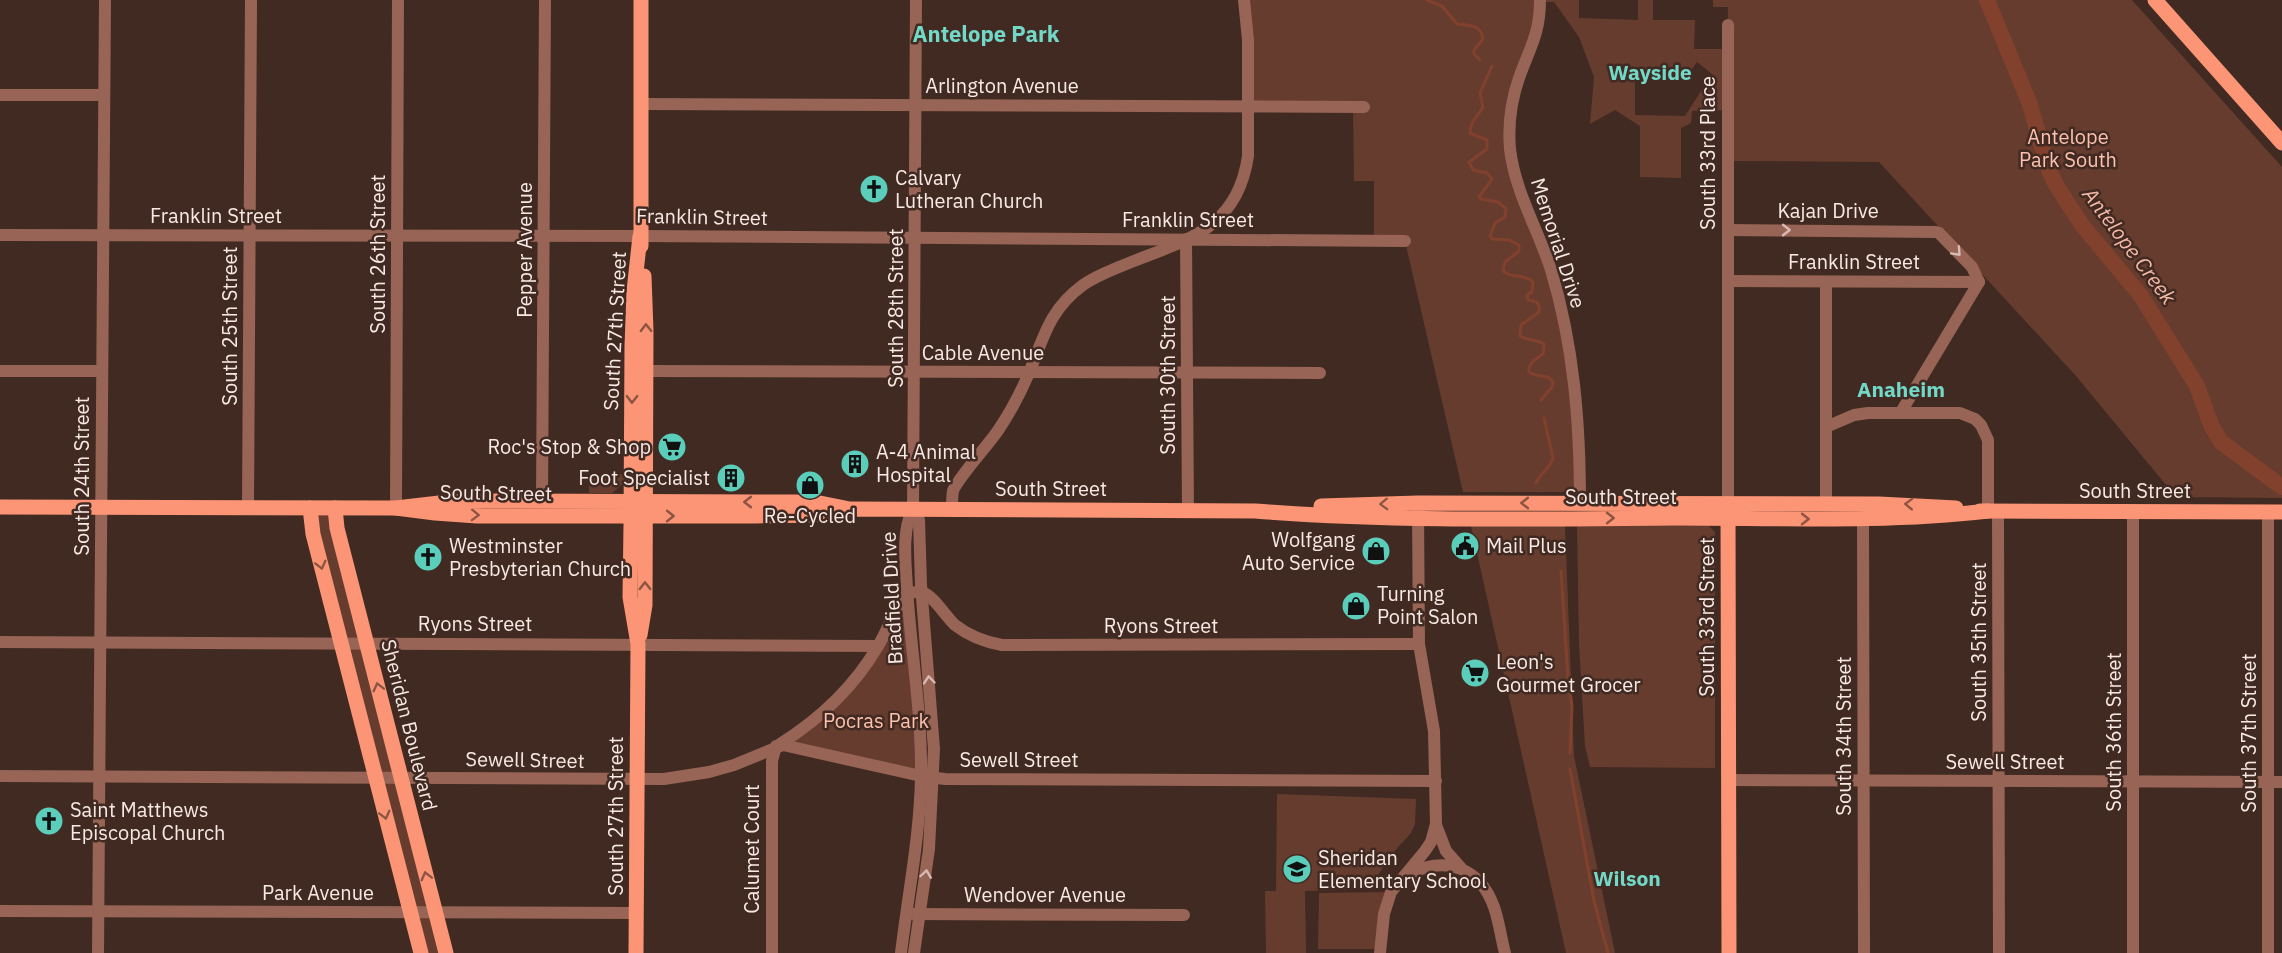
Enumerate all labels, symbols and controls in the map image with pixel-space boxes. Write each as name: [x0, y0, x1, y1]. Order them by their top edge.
district label: Antelope Park: [912, 19, 1060, 48]
district label: Wayside: [1608, 58, 1692, 86]
street label: Arlington Avenue: [925, 72, 1079, 99]
street label: South 33rd Place: [1694, 76, 1721, 230]
park label: Antelope Park South: [2019, 123, 2117, 173]
place label: Calvary Lutheran Church: [895, 164, 1043, 214]
church icon: Calvary Lutheran Church: [858, 173, 890, 205]
street label: South 26th Street: [364, 174, 391, 334]
street label: Memorial Drive: [1525, 174, 1592, 311]
water label: Antelope Creek: [2076, 180, 2184, 310]
street label: Pepper Avenue: [511, 182, 538, 318]
street label: Kajan Drive: [1777, 197, 1879, 224]
street label: Franklin Street: [150, 202, 282, 229]
street label: Franklin Street: [636, 202, 768, 231]
street label: Franklin Street: [1122, 206, 1254, 233]
one-way arrow: [1782, 224, 1791, 236]
street label: South 28th Street: [882, 228, 909, 388]
one-way arrow: [1950, 245, 1961, 256]
street label: South 25th Street: [216, 246, 243, 406]
street label: Franklin Street: [1788, 248, 1920, 275]
street label: South 27th Street: [597, 251, 632, 411]
street label: South 30th Street: [1154, 295, 1181, 455]
one-way arrow: [639, 324, 652, 333]
street label: Cable Avenue: [922, 339, 1044, 366]
district label: Anaheim: [1857, 375, 1945, 403]
one-way arrow: [626, 395, 638, 404]
street label: South 24th Street: [68, 396, 95, 556]
supermarket icon: Roc's Stop & Shop: [656, 431, 688, 463]
place label: Roc's Stop & Shop: [487, 433, 651, 460]
place label: A-4 Animal Hospital: [876, 438, 976, 488]
building icon: A-4 Animal Hospital: [839, 448, 871, 480]
building icon: Foot Specialist: [715, 462, 747, 494]
place label: Foot Specialist: [578, 464, 710, 491]
shop icon: Re-Cycled: [794, 469, 826, 501]
street label: South Street: [995, 475, 1107, 502]
street label: South Street: [2079, 477, 2191, 504]
street label: South Street: [440, 478, 552, 507]
street label: South Street: [1565, 483, 1677, 510]
one-way arrow: [743, 496, 752, 508]
one-way arrow: [1520, 497, 1529, 509]
one-way arrow: [1380, 498, 1389, 511]
one-way arrow: [1904, 498, 1913, 511]
place label: Re-Cycled: [764, 502, 856, 529]
one-way arrow: [470, 509, 479, 522]
one-way arrow: [665, 510, 674, 522]
one-way arrow: [1605, 512, 1614, 524]
one-way arrow: [1800, 512, 1809, 525]
place label: Wolfgang Auto Service: [1242, 526, 1355, 576]
public building icon: Mail Plus: [1449, 530, 1481, 562]
street label: Bradfield Drive: [875, 531, 908, 665]
place label: Westminster Presbyterian Church: [449, 532, 631, 582]
place label: Mail Plus: [1486, 532, 1567, 559]
shop icon: Wolfgang Auto Service: [1360, 535, 1392, 567]
street label: South 33rd Street: [1693, 537, 1720, 697]
church icon: Westminster Presbyterian Church: [412, 541, 444, 573]
one-way arrow: [314, 560, 327, 570]
street label: South 35th Street: [1965, 562, 1992, 722]
place label: Turning Point Salon: [1377, 580, 1478, 630]
one-way arrow: [639, 582, 651, 591]
shop icon: Turning Point Salon: [1340, 590, 1372, 622]
street label: Ryons Street: [418, 610, 532, 637]
street label: Ryons Street: [1104, 612, 1218, 639]
street label: Sheridan Boulevard: [375, 636, 444, 813]
place label: Leon's Gourmet Grocer: [1496, 648, 1641, 698]
street label: South 36th Street: [2100, 652, 2127, 812]
street label: South 37th Street: [2235, 653, 2262, 813]
street label: South 34th Street: [1830, 656, 1857, 816]
supermarket icon: Leon's Gourmet Grocer: [1459, 657, 1491, 689]
one-way arrow: [923, 675, 936, 684]
one-way arrow: [372, 682, 385, 692]
park label: Pocras Park: [823, 707, 929, 734]
street label: South 27th Street: [602, 736, 629, 896]
street label: Sewell Street: [465, 745, 585, 774]
street label: Sewell Street: [959, 746, 1079, 773]
street label: Sewell Street: [1945, 748, 2065, 775]
street label: Calumet Court: [738, 784, 765, 914]
place label: Saint Matthews Episcopal Church: [70, 796, 225, 846]
church icon: Saint Matthews Episcopal Church: [33, 805, 65, 837]
one-way arrow: [378, 810, 391, 820]
place label: Sheridan Elementary School: [1318, 844, 1487, 894]
school or university icon: Sheridan Elementary School: [1281, 853, 1313, 885]
district label: Wilson: [1593, 864, 1661, 892]
one-way arrow: [919, 870, 931, 879]
one-way arrow: [421, 871, 434, 881]
street label: Park Avenue: [262, 879, 374, 906]
street label: Wendover Avenue: [964, 881, 1126, 908]

